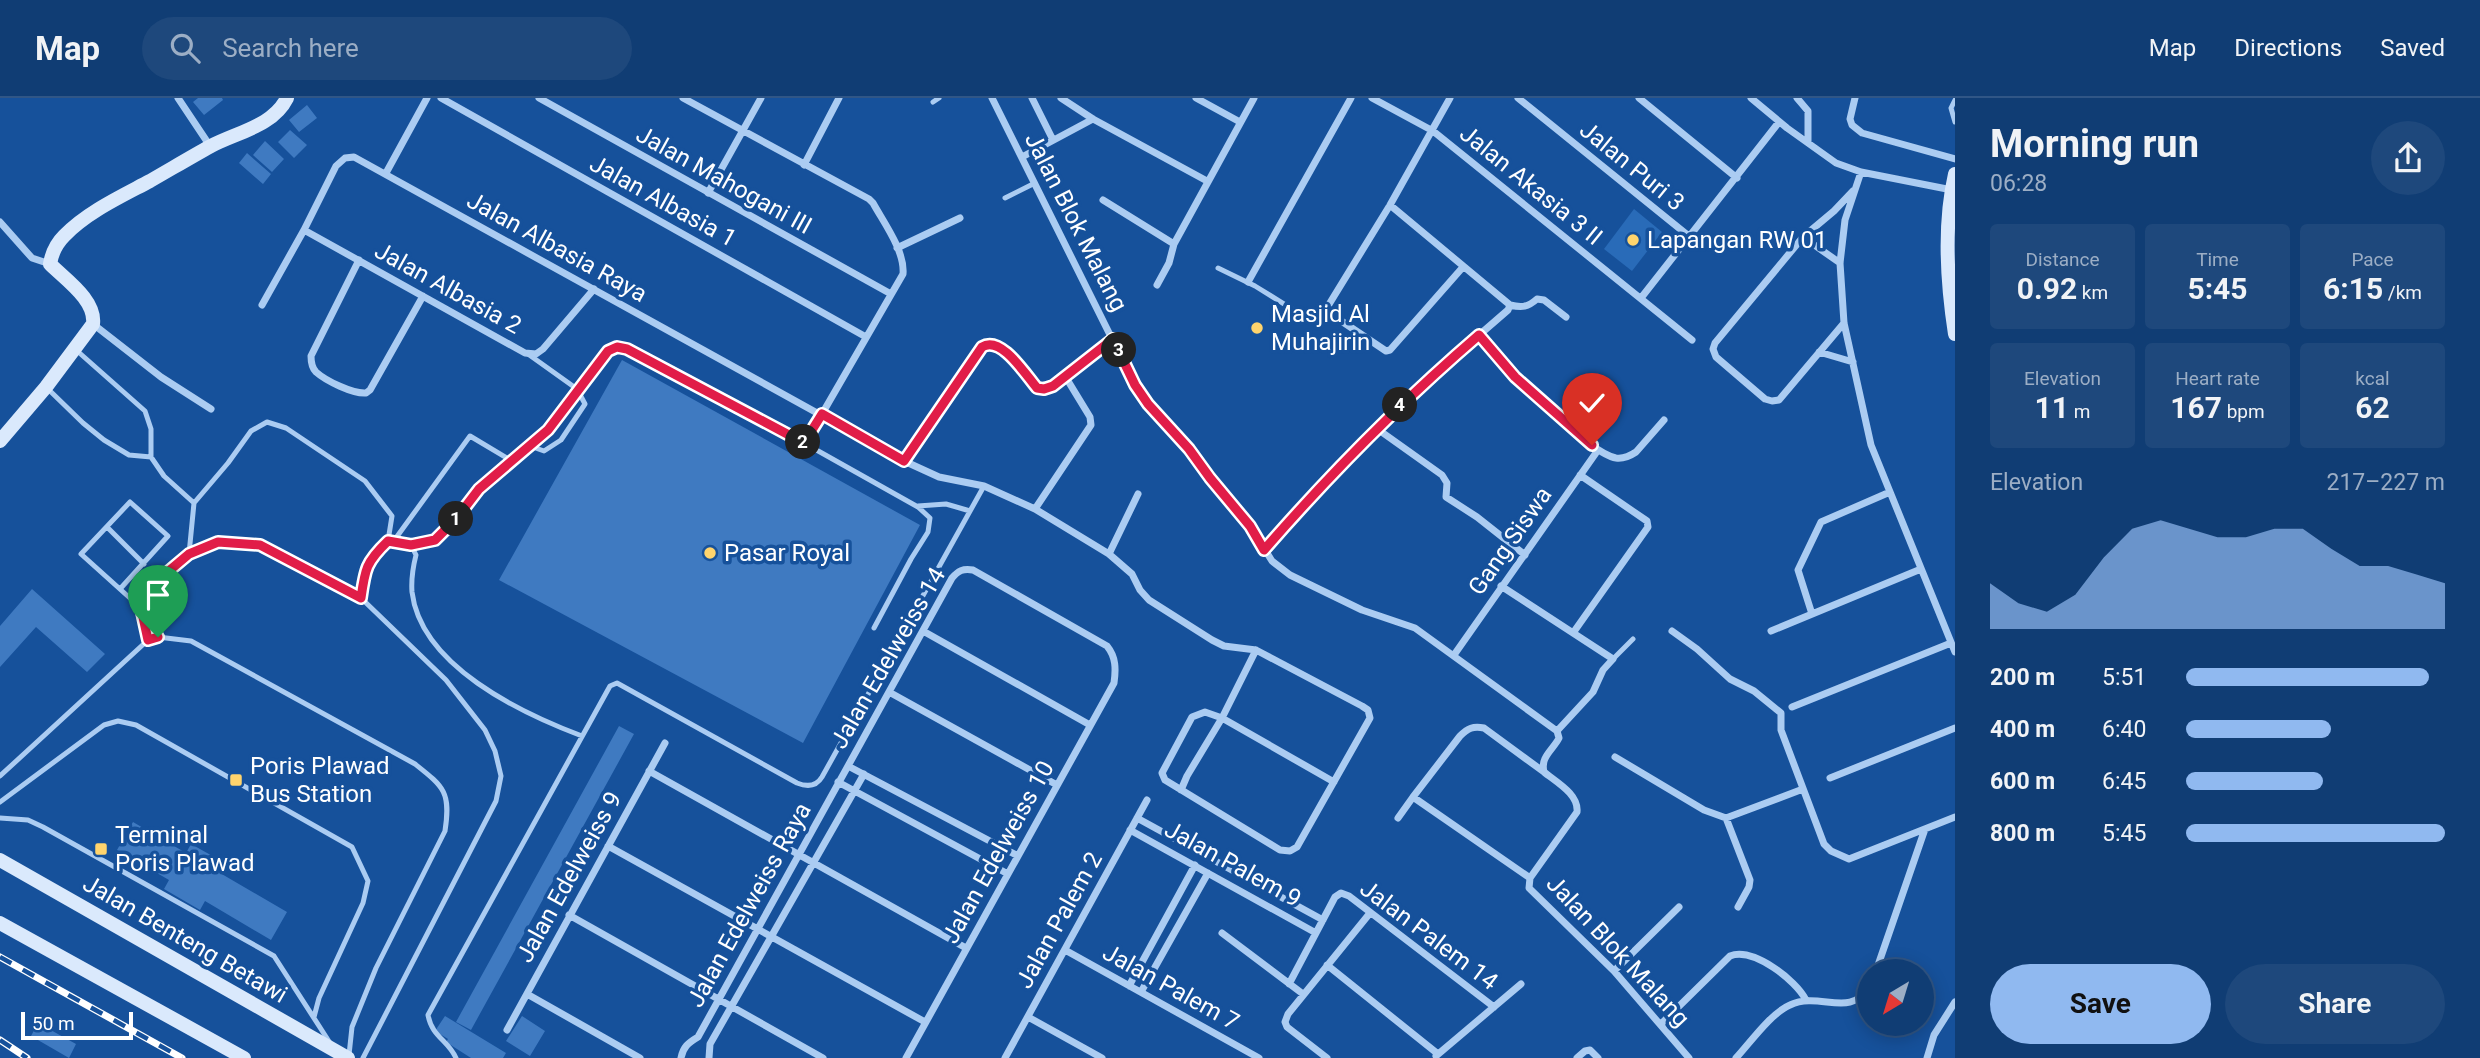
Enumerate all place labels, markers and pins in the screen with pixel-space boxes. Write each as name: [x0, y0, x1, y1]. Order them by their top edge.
place label: Lapangan RW 01: [1647, 226, 1828, 254]
marker: Lapangan RW 01: [1625, 232, 1641, 248]
place label: Masjid Al Muhajirin: [1271, 300, 1370, 356]
marker: Masjid Al Muhajirin: [1249, 320, 1265, 336]
pin: 3: [1102, 332, 1136, 368]
pin: [1562, 373, 1622, 445]
pin: 4: [1382, 388, 1418, 422]
pin: 2: [786, 424, 820, 460]
pin: 1: [438, 502, 474, 536]
place label: Pasar Royal: [724, 539, 850, 567]
marker: Pasar Royal: [702, 545, 718, 561]
pin: [128, 565, 188, 637]
place label: Poris Plawad Bus Station: [250, 752, 390, 808]
marker: Poris Plawad Bus Station: [228, 772, 244, 788]
place label: Terminal Poris Plawad: [115, 821, 255, 877]
marker: Terminal Poris Plawad: [93, 841, 109, 857]

